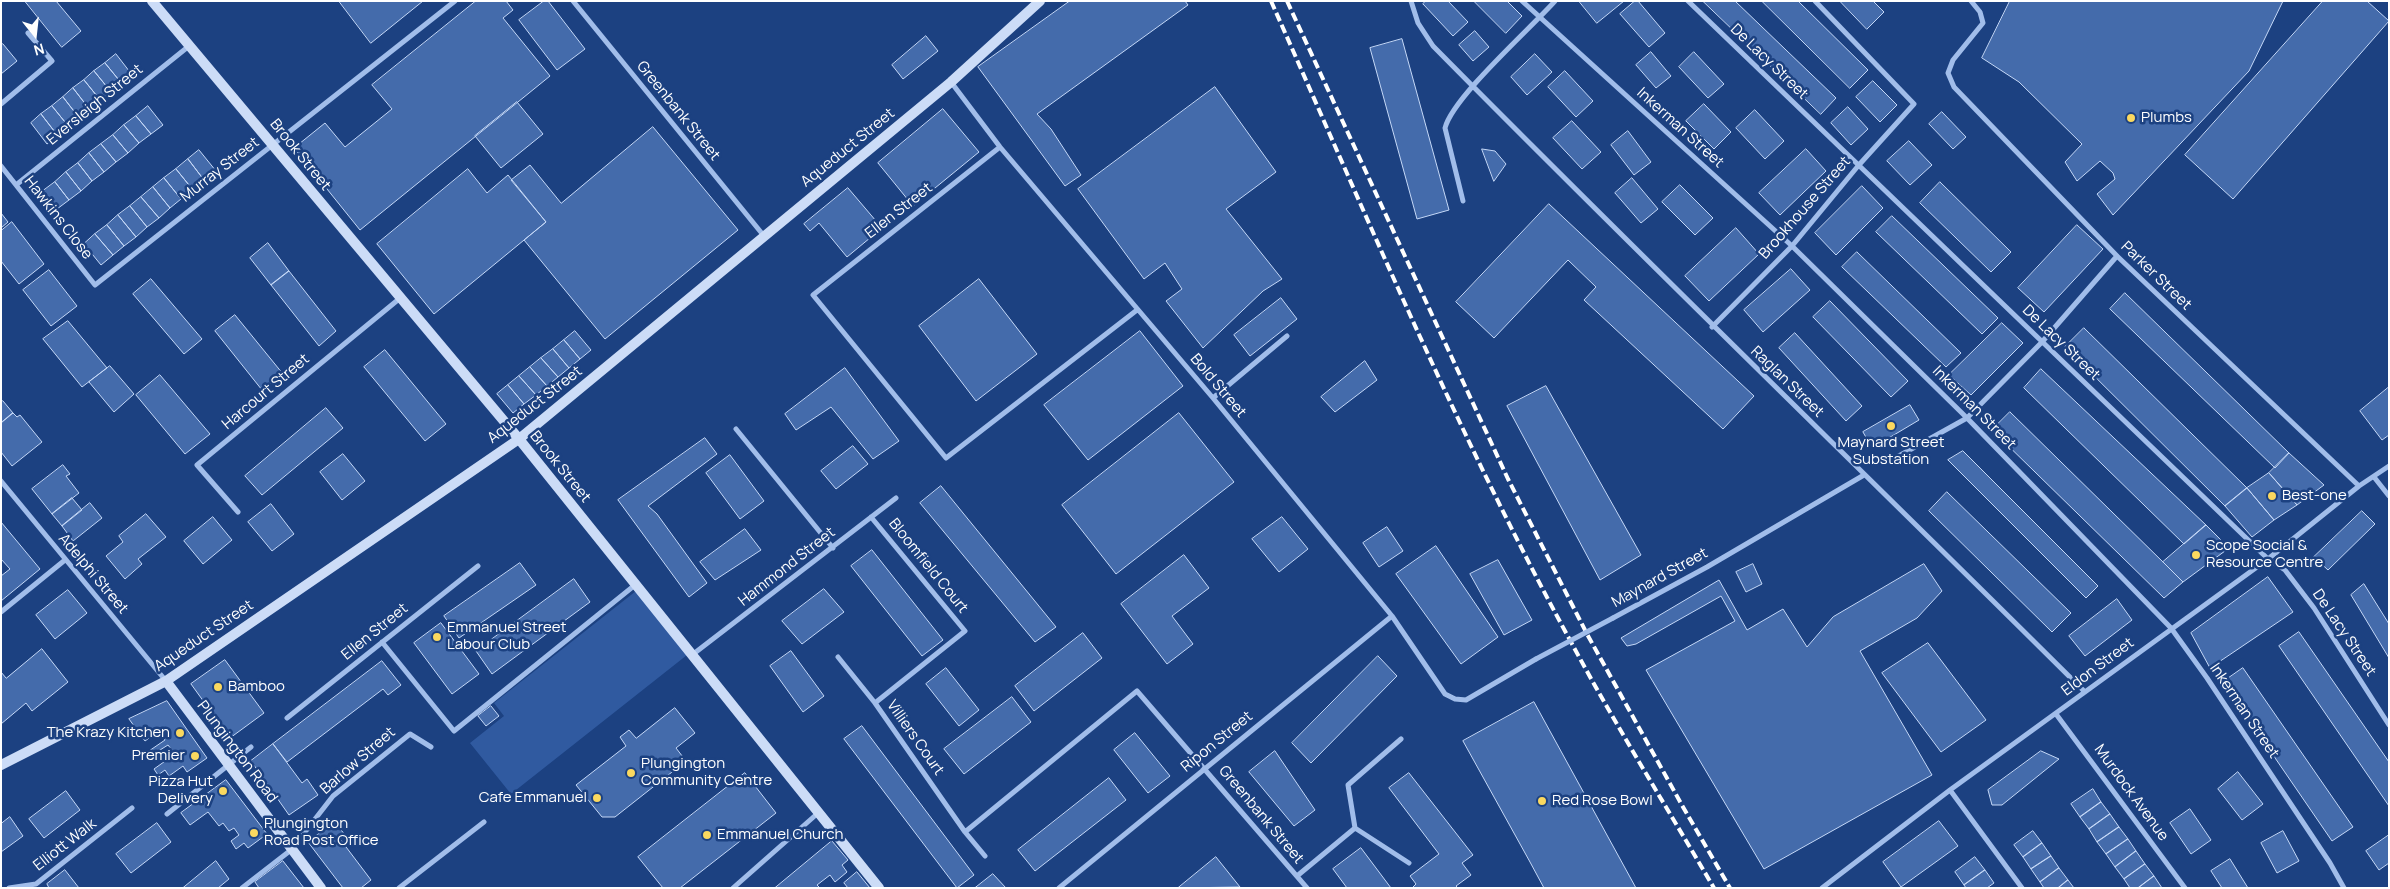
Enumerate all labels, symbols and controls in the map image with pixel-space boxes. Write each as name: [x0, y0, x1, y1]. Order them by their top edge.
north arrow: [10, 10, 60, 60]
street label: De Lacy Street: [1726, 21, 1812, 103]
text: N: [32, 39, 47, 60]
street label: Greenbank Street: [632, 58, 724, 164]
street label: Eversleigh Street: [43, 61, 147, 149]
street label: Inkerman Street: [1633, 84, 1727, 172]
street label: Aqueduct Street: [798, 105, 898, 191]
place label: Plumbs: [2141, 109, 2192, 127]
marker: Plumbs: [2125, 112, 2137, 124]
street label: Brook Street: [266, 116, 334, 194]
street label: Murray Street: [177, 134, 263, 206]
street label: Brookhouse Street: [1756, 153, 1854, 263]
street label: Hawkins Close: [20, 173, 96, 263]
street label: Ellen Street: [862, 179, 936, 243]
street label: Parker Street: [2117, 238, 2195, 314]
street label: De Lacy Street: [2018, 302, 2104, 384]
street label: Raglan Street: [1747, 343, 1827, 421]
street label: Harcourt Street: [219, 350, 313, 434]
street label: Bold Street: [1186, 351, 1250, 421]
street label: Aqueduct Street: [484, 362, 586, 448]
street label: Inkerman Street: [1928, 362, 2020, 454]
marker: Maynard Street Substation: [1885, 420, 1897, 432]
street label: Brook Street: [526, 428, 594, 506]
place label: Maynard Street Substation: [1838, 434, 1944, 469]
place label: Best-one: [2282, 487, 2347, 505]
marker: Best-one: [2266, 490, 2278, 502]
street label: Bloomfield Court: [884, 515, 972, 617]
street label: Hammond Street: [735, 524, 839, 610]
street label: Adelphi Street: [54, 530, 132, 618]
place label: Scope Social & Resource Centre: [2206, 537, 2323, 572]
street label: Maynard Street: [1609, 544, 1711, 612]
marker: Scope Social & Resource Centre: [2190, 549, 2202, 561]
street label: De Lacy Street: [2308, 586, 2380, 680]
street label: Aqueduct Street: [151, 596, 257, 676]
street label: Ellen Street: [338, 600, 412, 664]
place label: Emmanuel Street Labour Club: [447, 619, 566, 654]
marker: Emmanuel Street Labour Club: [431, 631, 443, 643]
street label: Eldon Street: [2058, 634, 2138, 700]
street label: Inkerman Street: [2206, 660, 2282, 762]
place label: Bamboo: [228, 678, 285, 696]
marker: Bamboo: [212, 681, 224, 693]
street label: Villiers Court: [883, 697, 947, 779]
street label: Plungington Road: [193, 698, 281, 806]
street label: Ripon Street: [1178, 708, 1256, 776]
place label: The Krazy Kitchen: [47, 724, 170, 742]
street label: Barlow Street: [317, 724, 399, 798]
marker: The Krazy Kitchen: [174, 727, 186, 739]
street label: Murdock Avenue: [2090, 741, 2172, 845]
place label: Premier: [132, 747, 185, 765]
marker: Premier: [189, 750, 201, 762]
place label: Plungington Community Centre: [641, 755, 772, 790]
street label: Greenbank Street: [1215, 762, 1307, 868]
marker: Plungington Community Centre: [625, 767, 637, 779]
place label: Pizza Hut Delivery: [148, 773, 213, 808]
marker: Pizza Hut Delivery: [217, 785, 229, 797]
place label: Cafe Emmanuel: [479, 789, 587, 807]
marker: Cafe Emmanuel: [591, 792, 603, 804]
place label: Red Rose Bowl: [1552, 792, 1653, 810]
marker: Red Rose Bowl: [1536, 795, 1548, 807]
street label: Elliott Walk: [30, 815, 100, 875]
place label: Plungington Road Post Office: [264, 815, 379, 850]
place label: Emmanuel Church: [717, 826, 843, 844]
marker: Plungington Road Post Office: [248, 827, 260, 839]
marker: Emmanuel Church: [701, 829, 713, 841]

